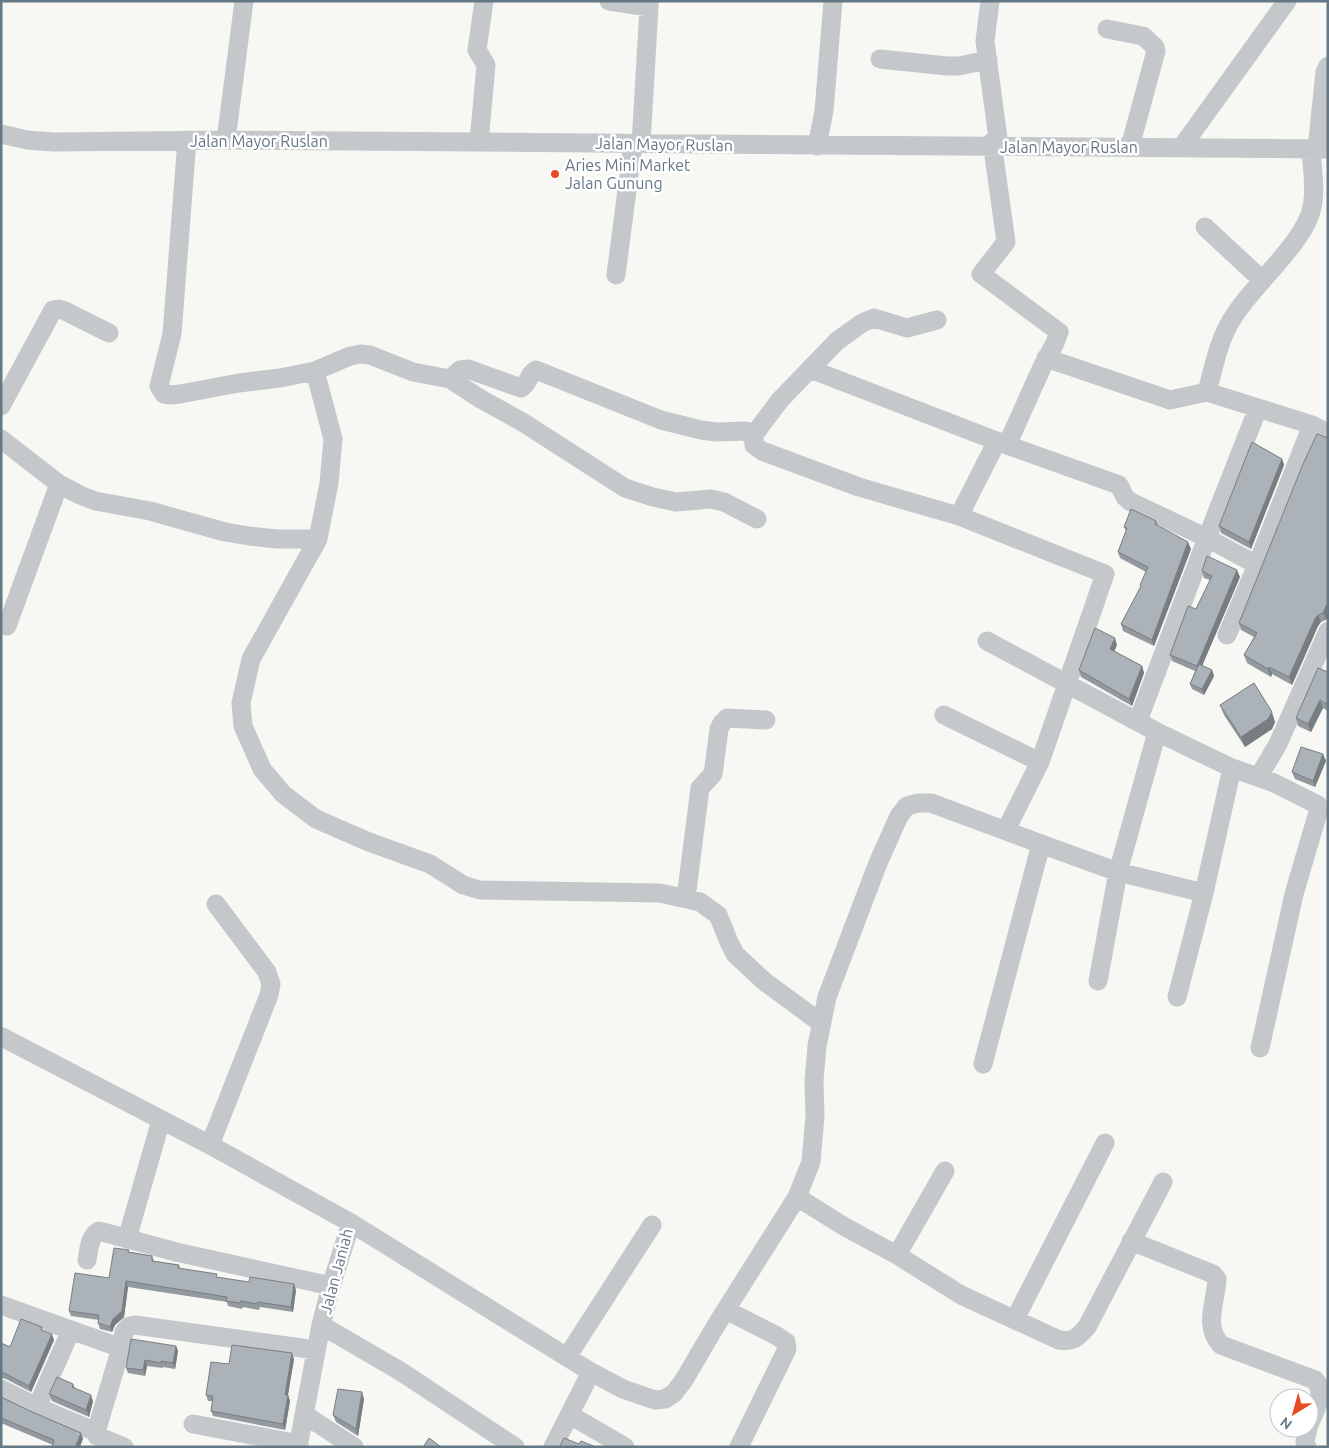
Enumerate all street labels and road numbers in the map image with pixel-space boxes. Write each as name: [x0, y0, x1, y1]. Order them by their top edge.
street label: Jalan Mayor Ruslan: [190, 132, 328, 150]
street label: Jalan Mayor Ruslan: [595, 134, 733, 154]
street label: Jalan Mayor Ruslan: [1000, 138, 1138, 156]
street label: Jalan Janiah: [316, 1226, 356, 1316]

